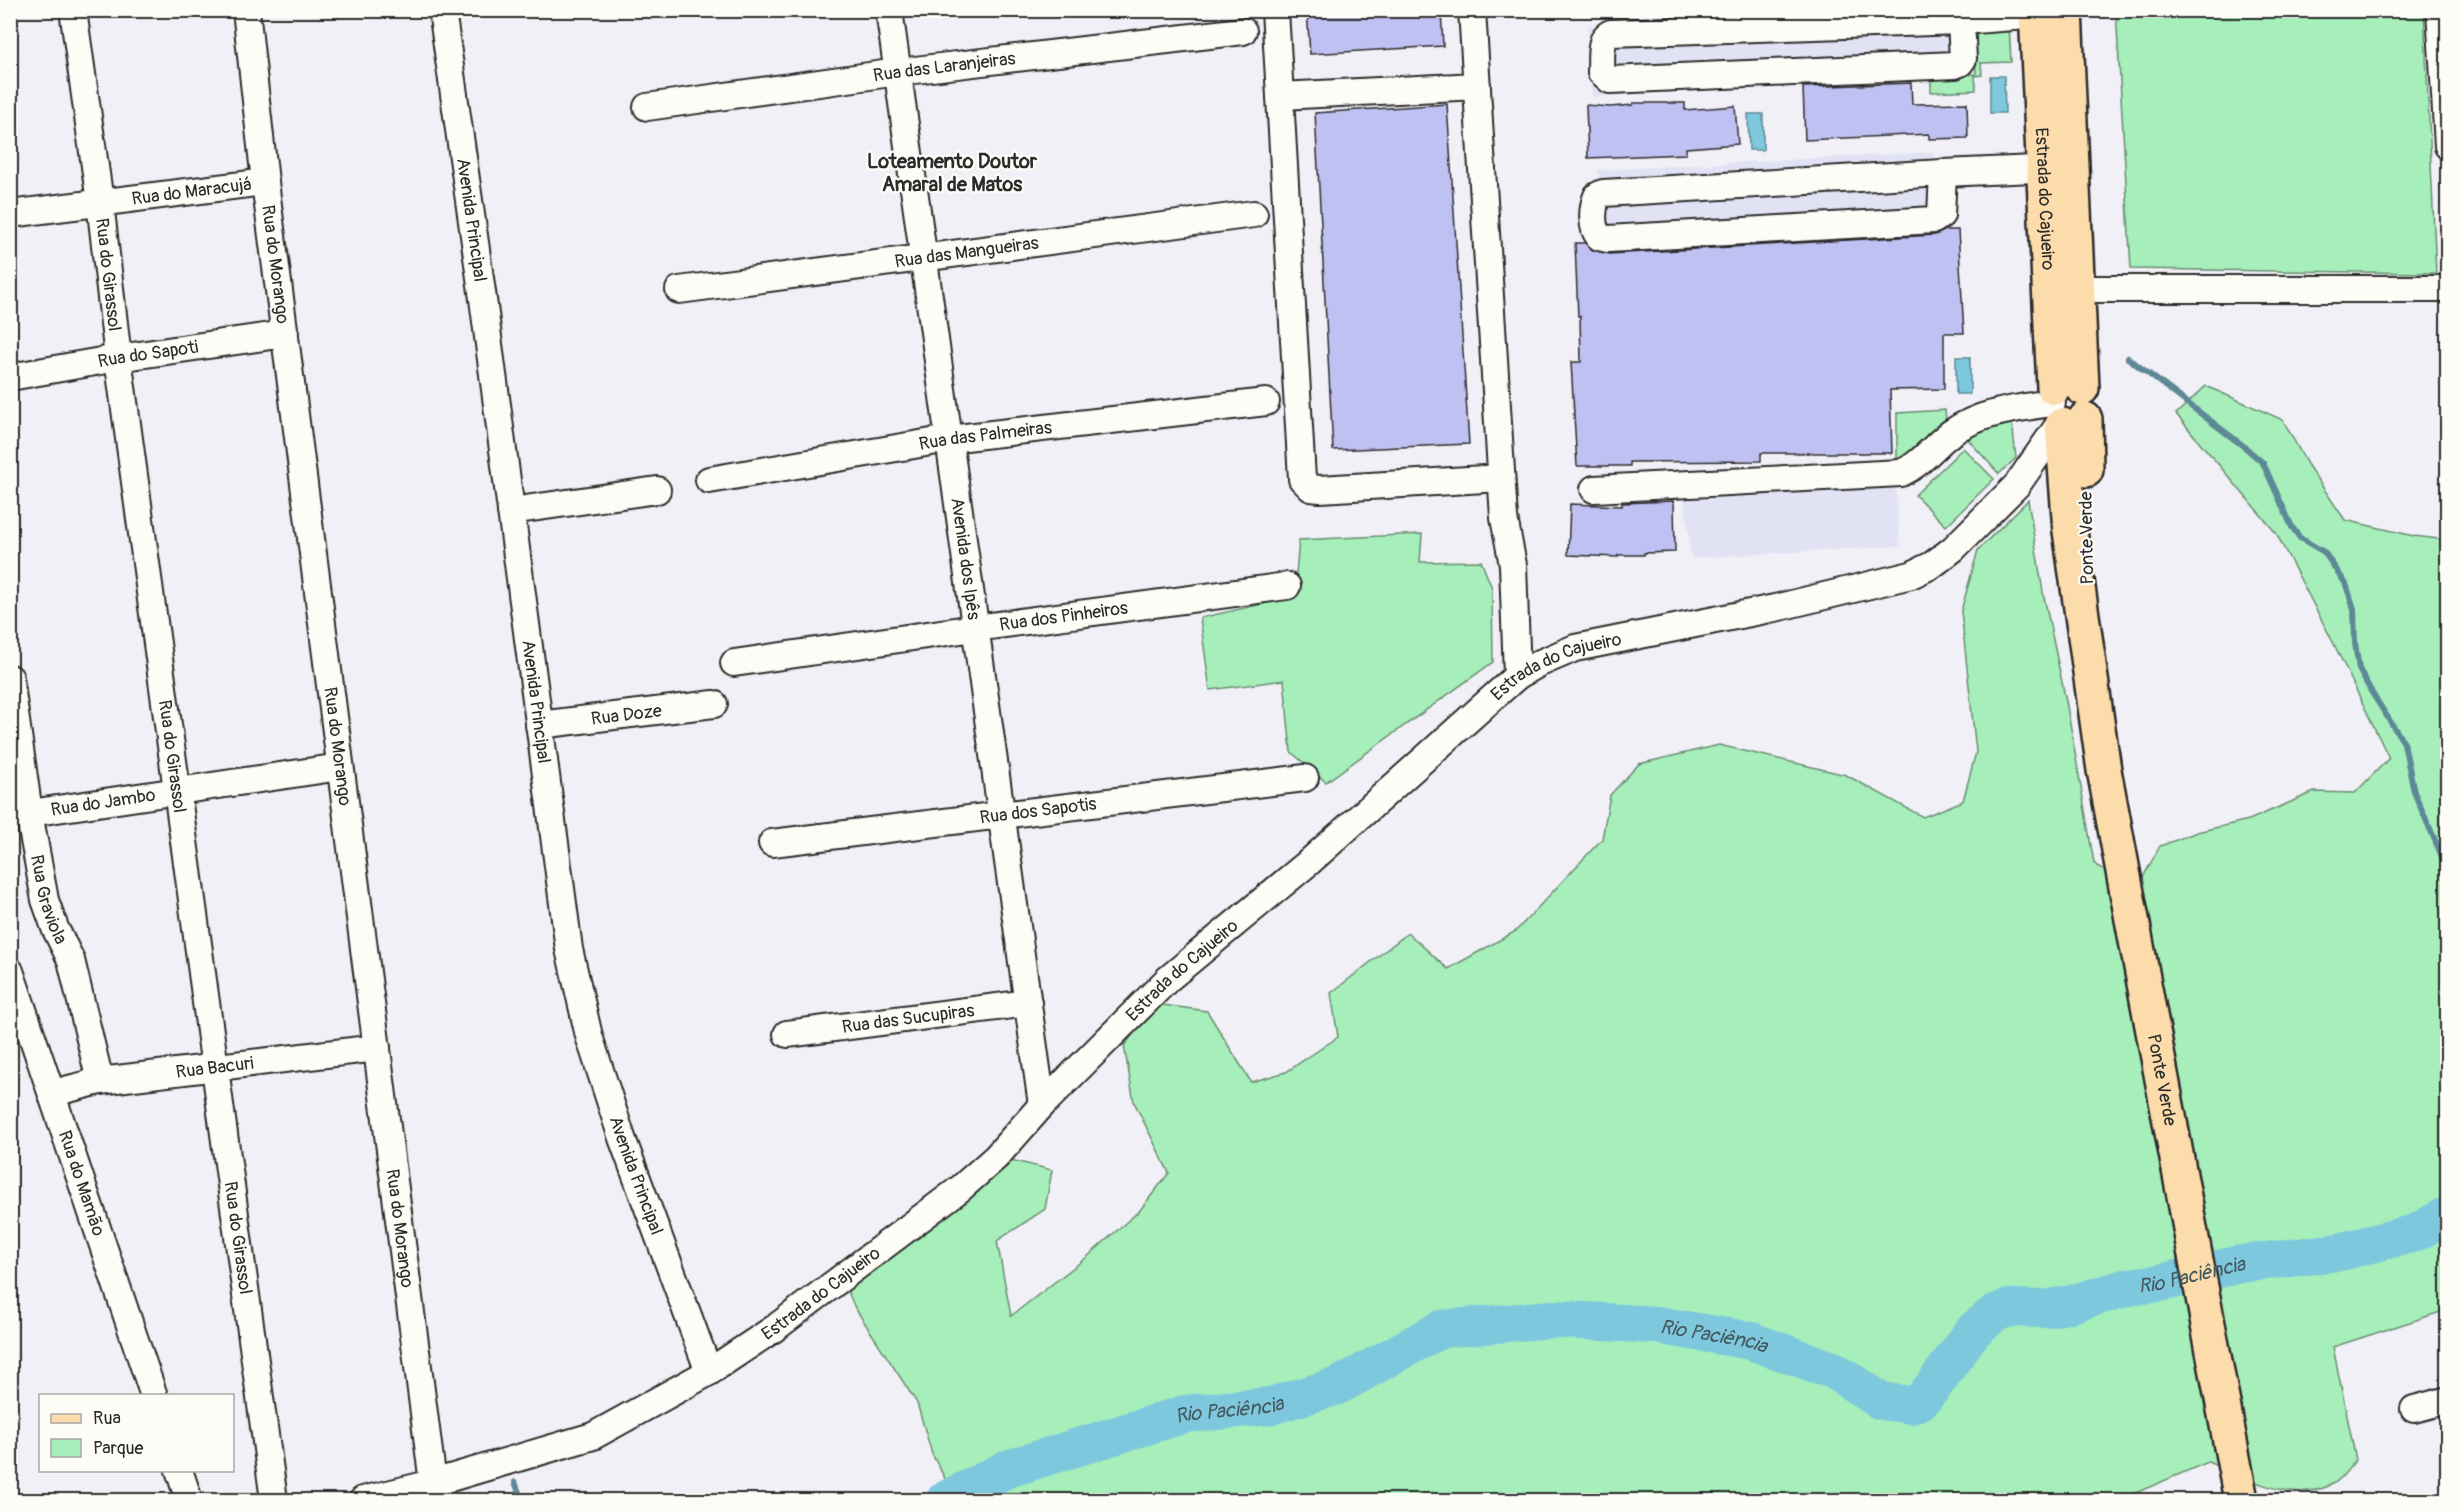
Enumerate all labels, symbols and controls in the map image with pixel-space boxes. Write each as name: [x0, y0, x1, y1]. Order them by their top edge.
street label: Rua das Laranjeiras: [872, 47, 1017, 87]
street label: Estrada do Cajueiro: [2030, 127, 2060, 271]
district label: Loteamento Doutor Amaral de Matos: [867, 149, 1038, 197]
street label: Avenida Principal: [452, 157, 492, 283]
street label: Rua do Maracujá: [130, 172, 253, 210]
street label: Rua do Morango: [257, 203, 295, 325]
street label: Rua do Girassol: [90, 217, 126, 333]
street label: Rua das Mangueiras: [893, 231, 1040, 273]
street label: Rua do Sapoti: [96, 335, 200, 373]
street label: Rua das Palmeiras: [917, 416, 1053, 455]
street label: Ponte Verde: [2075, 491, 2099, 585]
street label: Avenida dos Ipês: [946, 496, 986, 621]
street label: Rua dos Pinheiros: [998, 596, 1129, 636]
street label: Estrada do Cajueiro: [1486, 627, 1624, 706]
street label: Avenida Principal: [517, 638, 556, 765]
street label: Rua do Morango: [319, 685, 357, 807]
street label: Rua do Girassol: [153, 698, 192, 814]
street label: Rua Doze: [590, 699, 663, 730]
street label: Rua do Jambo: [49, 783, 157, 821]
street label: Rua dos Sapotis: [978, 792, 1098, 829]
street label: Rua Graviola: [25, 853, 73, 948]
street label: Estrada do Cajueiro: [1121, 914, 1243, 1026]
street label: Rua das Sucupiras: [840, 999, 976, 1038]
street label: Ponte Verde: [2142, 1032, 2182, 1128]
street label: Rua Bacuri: [174, 1051, 255, 1083]
street label: Avenida Principal: [604, 1113, 668, 1238]
street label: Rua do Mamão: [53, 1127, 111, 1239]
street label: Rua do Morango: [381, 1167, 419, 1289]
street label: Rua do Girassol: [219, 1180, 257, 1296]
street label: Estrada do Cajueiro: [757, 1241, 885, 1345]
water label: Rio Paciência: [2137, 1250, 2249, 1298]
water label: Rio Paciência: [1658, 1313, 1773, 1359]
water label: Rio Paciência: [1172, 1390, 1288, 1429]
legend: [39, 1394, 234, 1472]
text: Rua: [93, 1407, 121, 1430]
text: Parque: [93, 1437, 143, 1460]

